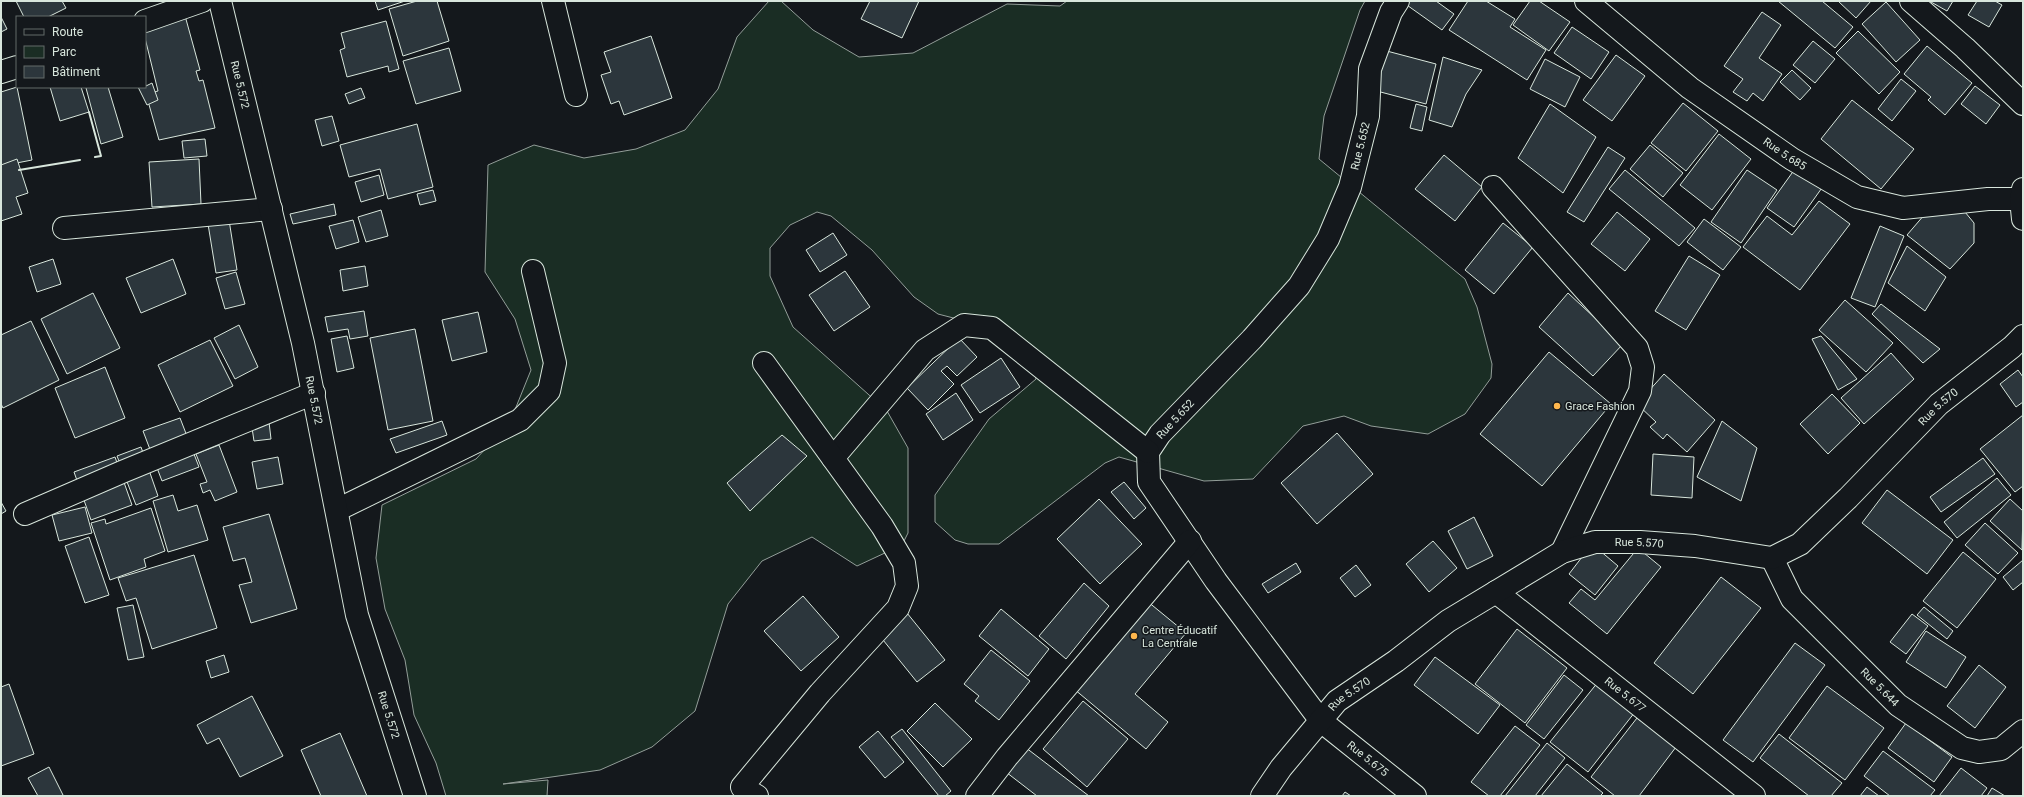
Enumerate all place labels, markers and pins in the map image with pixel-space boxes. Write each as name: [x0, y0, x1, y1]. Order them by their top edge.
place label: Grace Fashion: [1565, 400, 1635, 413]
marker: Grace Fashion: [1552, 401, 1562, 411]
place label: Centre Éducatif La Centrale: [1142, 624, 1217, 650]
marker: Centre Éducatif La Centrale: [1129, 631, 1139, 641]

